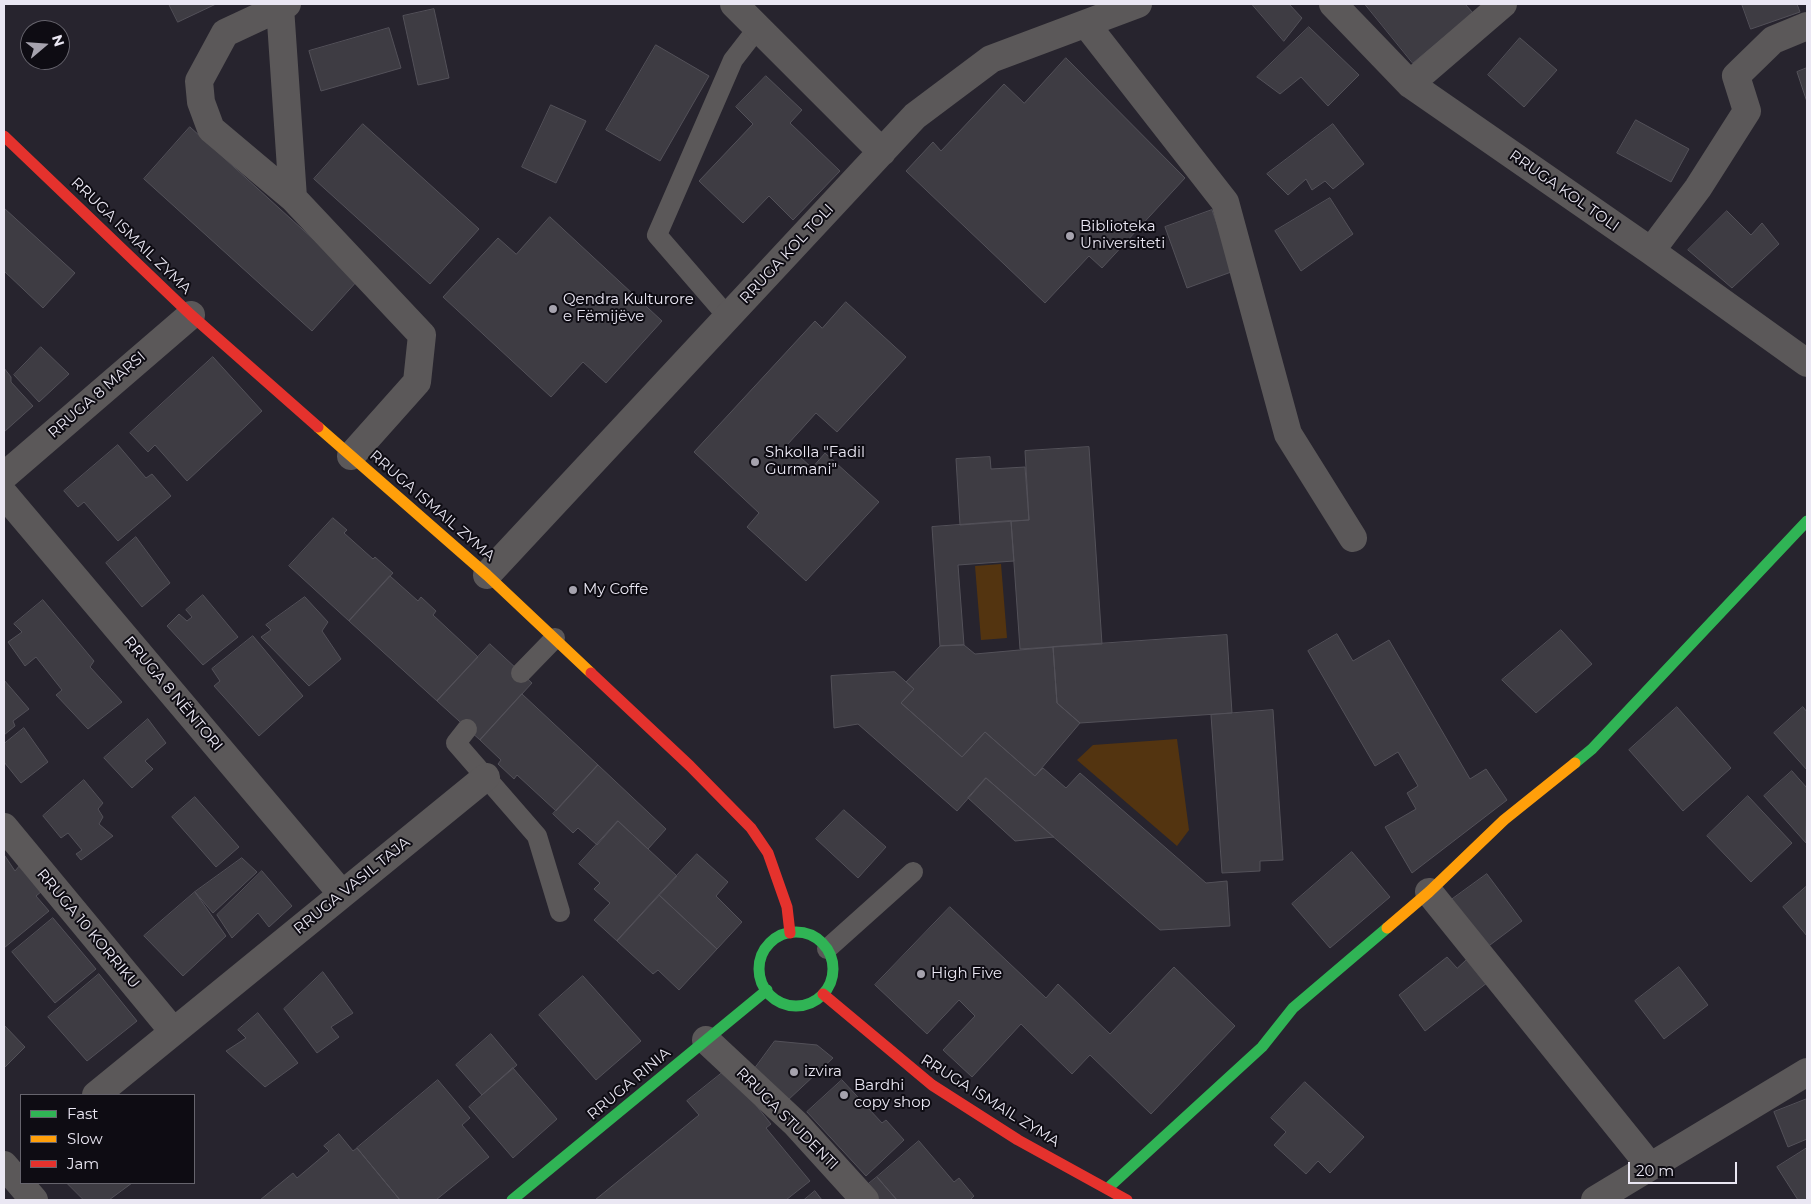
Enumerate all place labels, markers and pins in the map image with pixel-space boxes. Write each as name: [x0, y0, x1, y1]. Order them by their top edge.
place label: Biblioteka Universiteti: [1080, 218, 1165, 253]
marker: Biblioteka Universiteti: [1064, 230, 1076, 242]
place label: Qendra Kulturore e Fëmijëve: [563, 291, 694, 326]
marker: Qendra Kulturore e Fëmijëve: [547, 303, 559, 315]
place label: Shkolla "Fadil Gurmani": [765, 444, 865, 479]
marker: Shkolla "Fadil Gurmani": [749, 456, 761, 468]
place label: My Coffe: [583, 581, 648, 599]
marker: My Coffe: [567, 584, 579, 596]
place label: High Five: [931, 965, 1002, 983]
marker: High Five: [915, 968, 927, 980]
place label: izvira: [804, 1063, 842, 1081]
marker: izvira: [788, 1066, 800, 1078]
place label: Bardhi copy shop: [854, 1077, 931, 1112]
marker: Bardhi copy shop: [838, 1089, 850, 1101]

